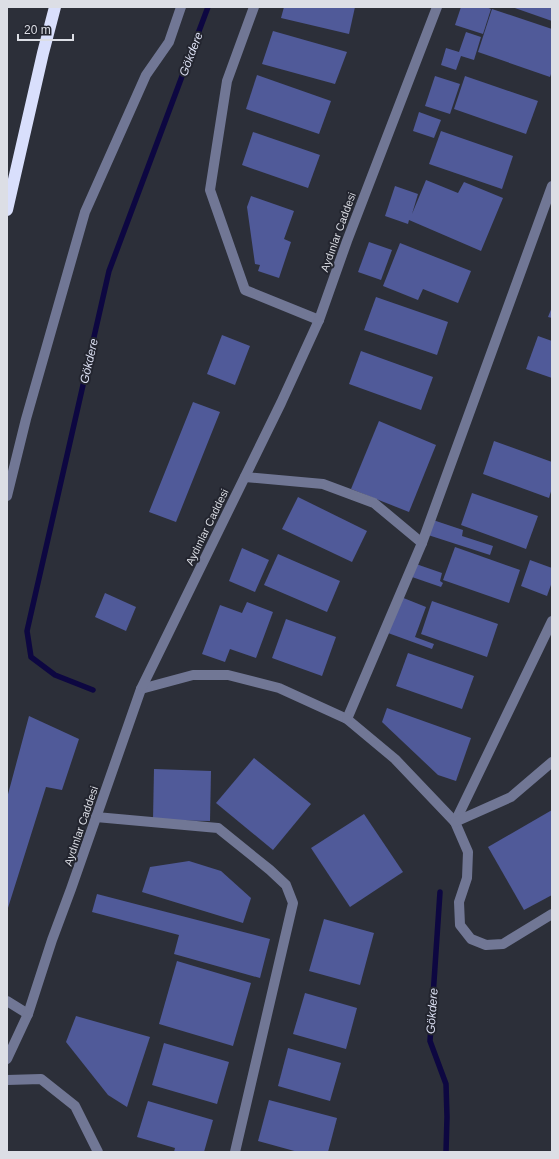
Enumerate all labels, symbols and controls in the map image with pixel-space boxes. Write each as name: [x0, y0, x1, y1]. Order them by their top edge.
scale bar: [18, 16, 73, 42]
text: 20 m: [24, 23, 51, 37]
water label: Gökdere: [176, 30, 206, 78]
street label: Aydınlar Caddesi: [318, 191, 358, 273]
water label: Gökdere: [77, 337, 101, 385]
street label: Aydınlar Caddesi: [183, 487, 231, 567]
street label: Aydınlar Caddesi: [62, 785, 100, 867]
water label: Gökdere: [423, 987, 441, 1034]

